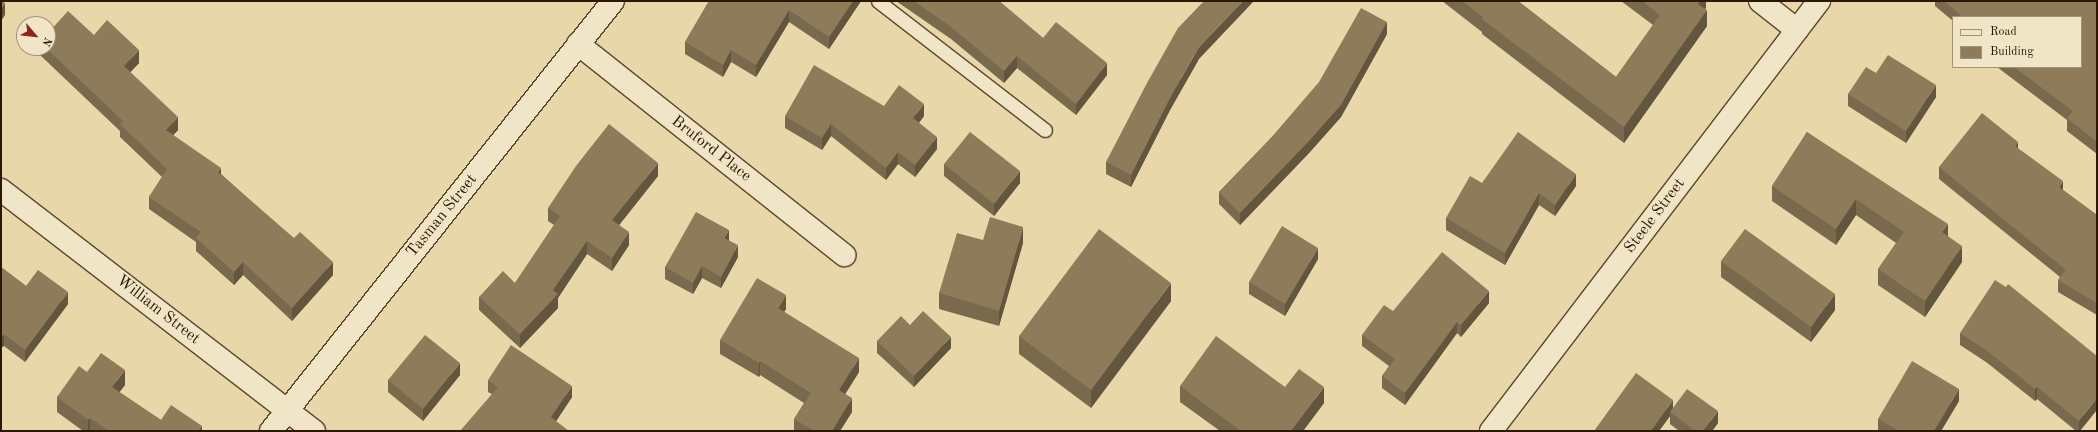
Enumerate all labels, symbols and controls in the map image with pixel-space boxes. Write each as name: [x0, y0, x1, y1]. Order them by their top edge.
north arrow: [16, 16, 56, 56]
legend: [1952, 16, 2082, 68]
text: Road: [1990, 26, 2017, 38]
text: N: [39, 35, 53, 48]
text: Building: [1990, 46, 2034, 58]
street label: Bruford Place: [667, 112, 755, 186]
street label: Tasman Street: [403, 170, 481, 262]
street label: Steele Street: [1621, 175, 1689, 257]
street label: William Street: [112, 271, 204, 349]

